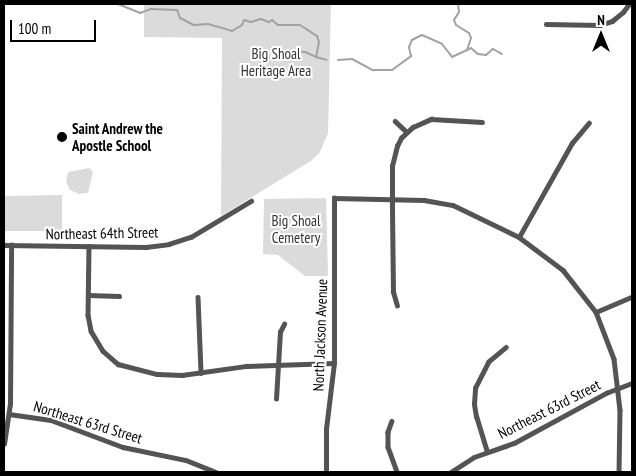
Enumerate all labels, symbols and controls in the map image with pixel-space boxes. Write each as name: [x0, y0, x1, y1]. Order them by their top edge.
scale bar: [12, 10, 99, 42]
north arrow: [576, 10, 626, 60]
text: N: [597, 11, 605, 29]
text: 100 m: [18, 19, 51, 38]
park label: Big Shoal Heritage Area: [241, 44, 311, 79]
place label: Saint Andrew the Apostle School: [72, 119, 164, 154]
marker: Saint Andrew the Apostle School: [56, 131, 68, 143]
park label: Big Shoal Cemetery: [272, 211, 320, 246]
street label: Northeast 64th Street: [45, 223, 159, 243]
street label: North Jackson Avenue: [309, 278, 331, 392]
street label: Northeast 63rd Street: [495, 375, 603, 443]
street label: Northeast 63rd Street: [32, 397, 144, 447]

